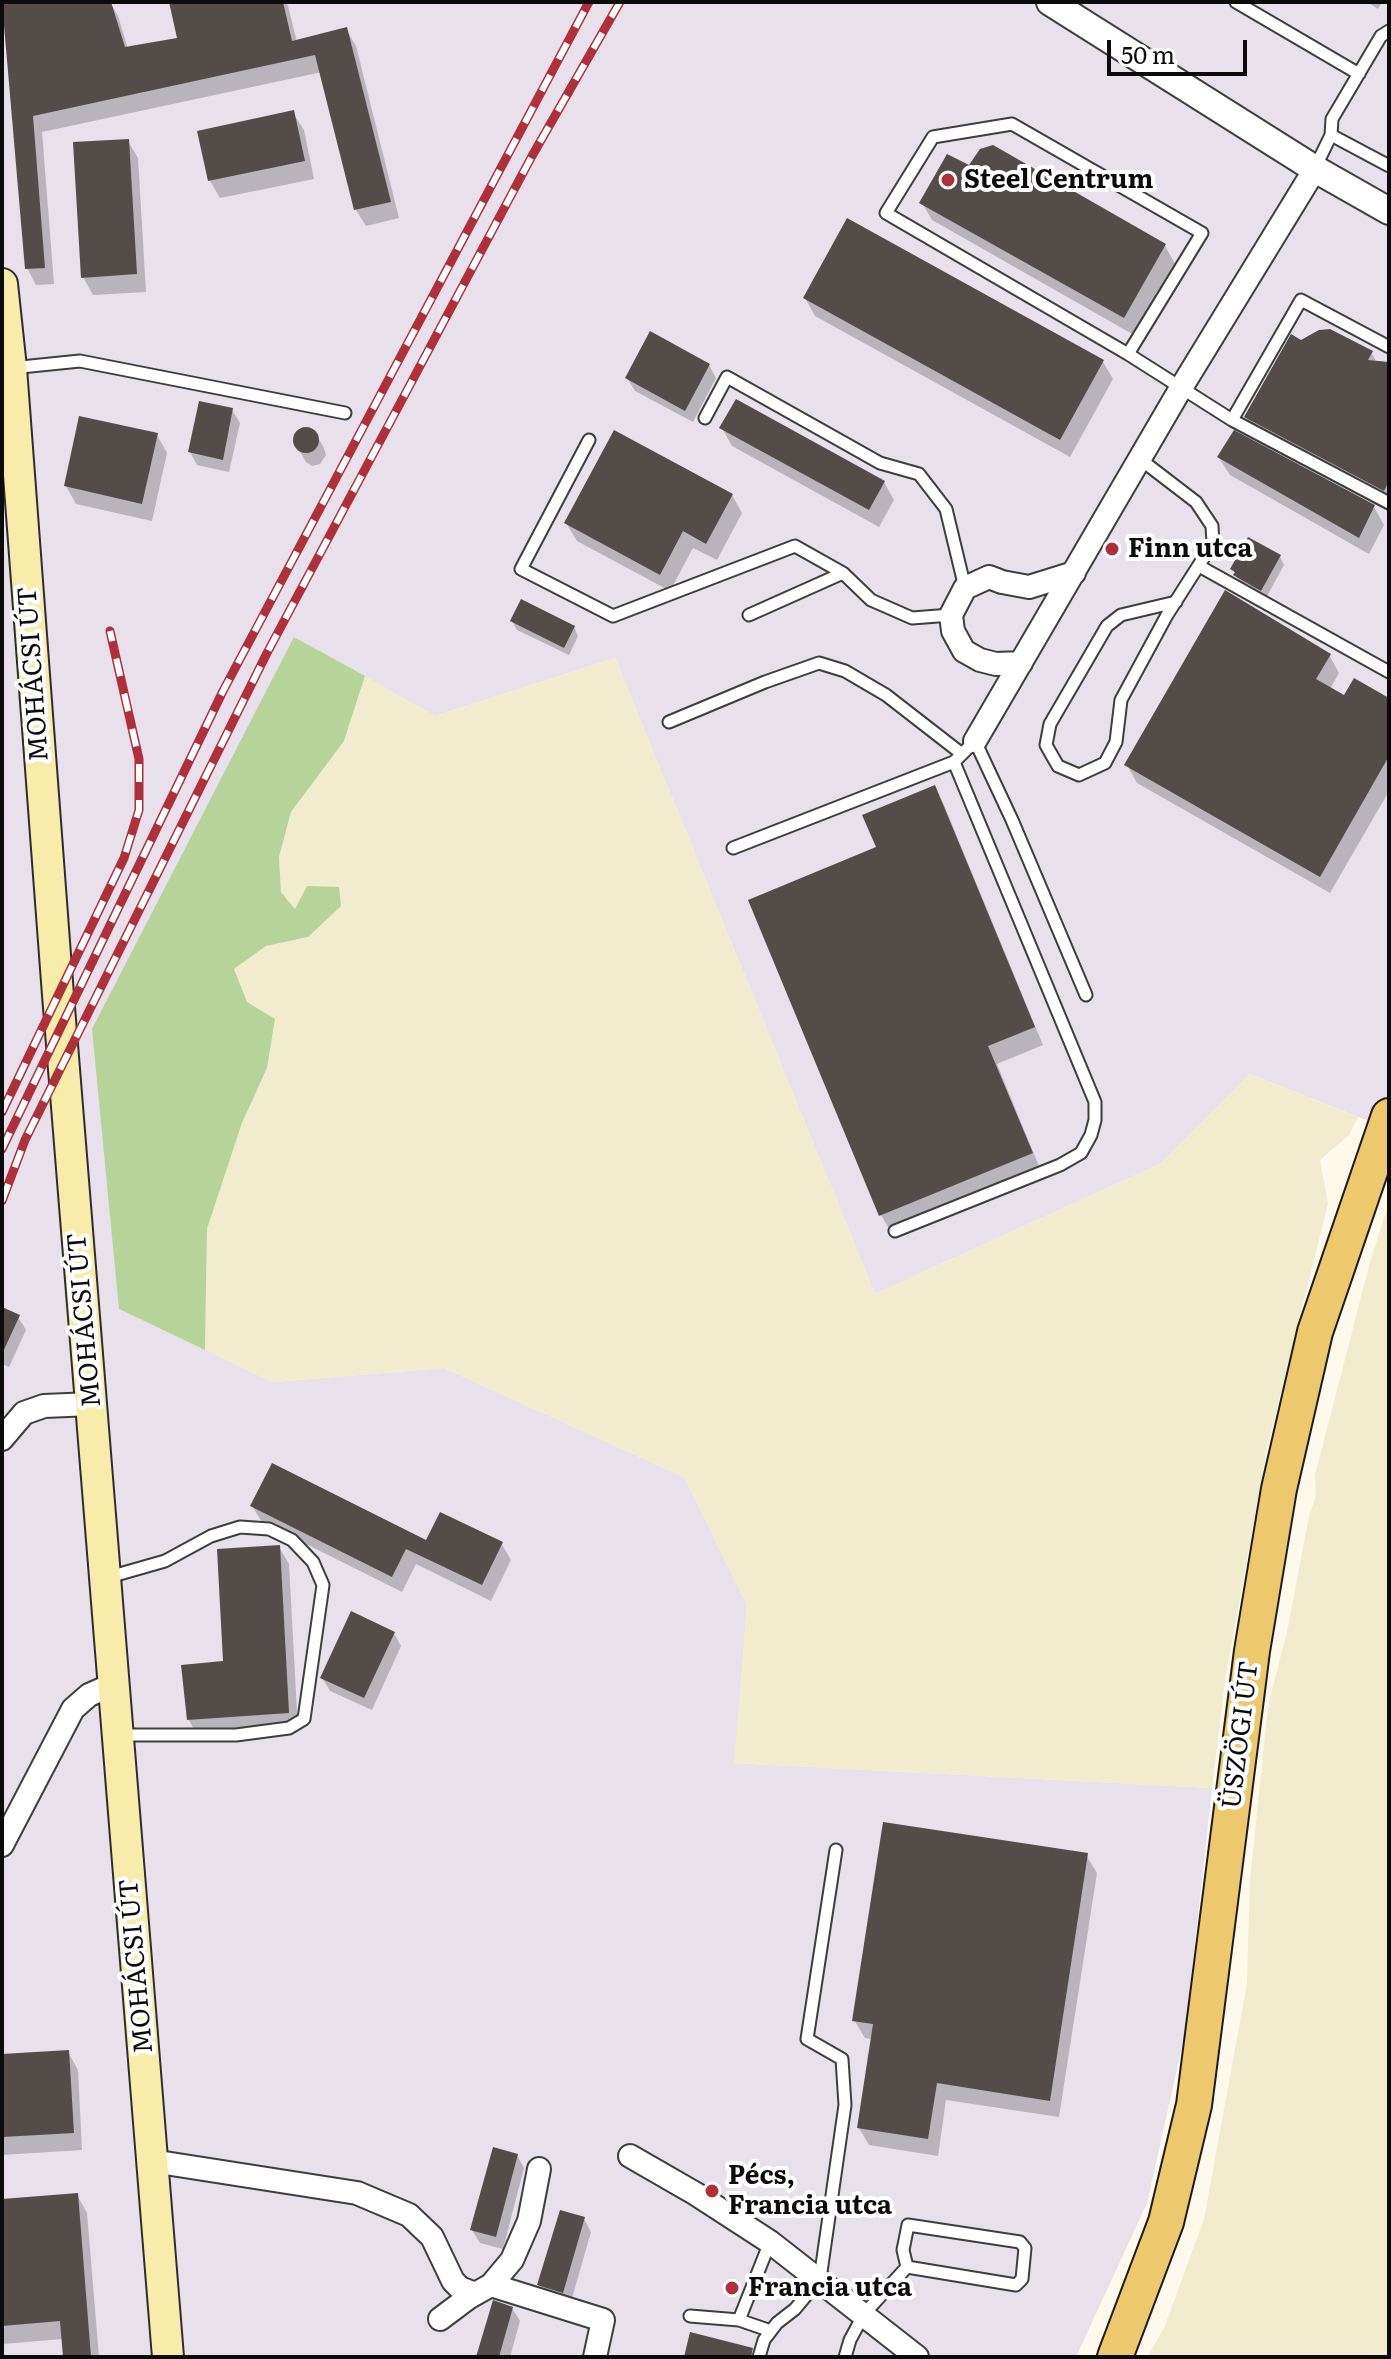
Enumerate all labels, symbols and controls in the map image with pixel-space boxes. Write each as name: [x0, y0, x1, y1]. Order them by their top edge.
scale bar: [1111, 24, 1251, 74]
text: 50 m: [1121, 36, 1175, 71]
place label: Steel Centrum: [964, 164, 1153, 196]
marker: Steel Centrum: [939, 171, 957, 189]
place label: Finn utca: [1128, 533, 1253, 565]
marker: Finn utca: [1103, 540, 1121, 558]
street label: MOHÁCSI ÚT: [12, 585, 56, 763]
street label: MOHÁCSI ÚT: [62, 1231, 108, 1409]
street label: ÜSZÖGI ÚT: [1216, 1659, 1266, 1811]
street label: MOHÁCSI ÚT: [114, 1877, 160, 2055]
place label: Pécs, Francia utca: [728, 2160, 892, 2222]
marker: Pécs, Francia utca: [703, 2182, 721, 2200]
place label: Francia utca: [748, 2272, 912, 2304]
marker: Francia utca: [723, 2279, 741, 2297]

